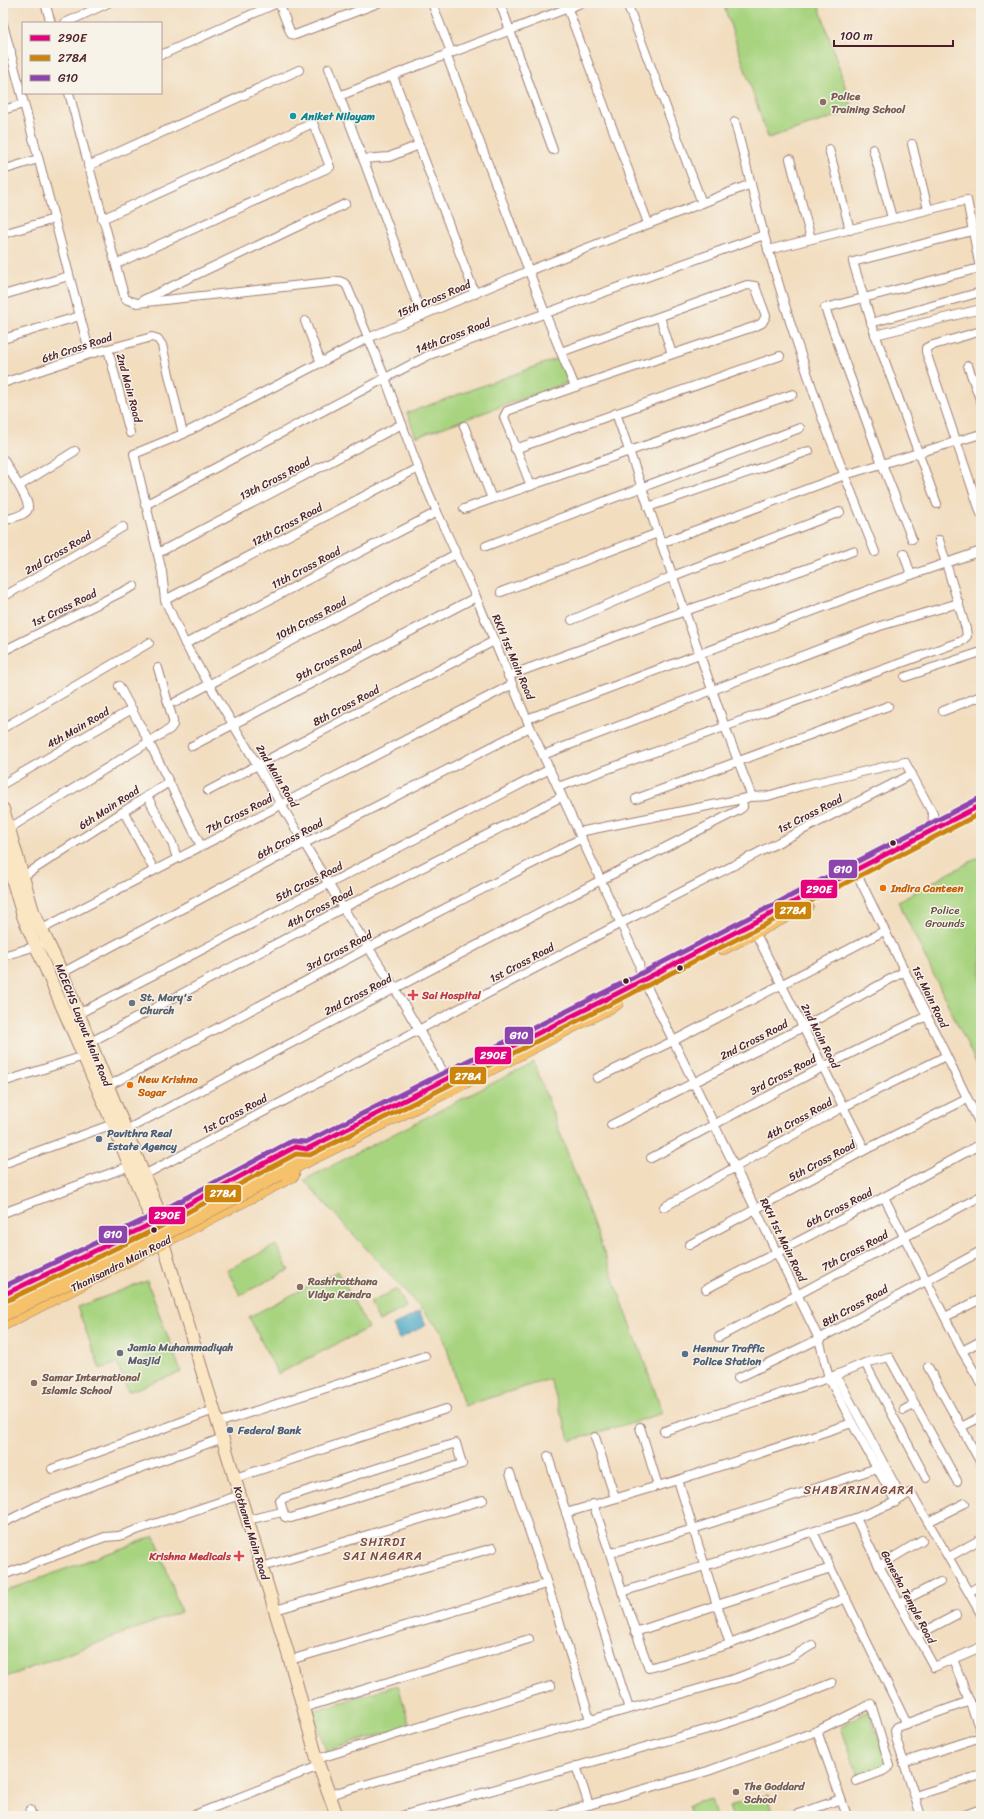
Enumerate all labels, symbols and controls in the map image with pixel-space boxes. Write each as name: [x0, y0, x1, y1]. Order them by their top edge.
legend: [22, 22, 162, 94]
scale bar: [834, 22, 953, 48]
text: 100 m: [840, 25, 873, 47]
text: 290E: [58, 27, 88, 49]
text: 278A: [58, 47, 87, 69]
text: G10: [58, 67, 79, 89]
place label: Police Training School: [831, 87, 906, 119]
marker: Police Training School: [818, 97, 828, 107]
place label: Aniket Nilayam: [300, 107, 376, 126]
marker: Aniket Nilayam: [288, 111, 298, 121]
street label: 15th Cross Road: [394, 274, 475, 323]
street label: 14th Cross Road: [413, 313, 494, 359]
street label: 6th Cross Road: [39, 327, 116, 368]
street label: 2nd Main Road: [111, 351, 148, 426]
street label: 13th Cross Road: [236, 452, 315, 506]
street label: 12th Cross Road: [248, 498, 327, 552]
street label: 2nd Cross Road: [21, 526, 96, 580]
street label: 11th Cross Road: [268, 541, 345, 594]
street label: 1st Cross Road: [28, 583, 101, 632]
street label: 10th Cross Road: [272, 592, 351, 646]
street label: RKH 1st Main Road: [486, 611, 540, 704]
street label: 9th Cross Road: [292, 635, 367, 687]
street label: 8th Cross Road: [309, 680, 384, 732]
street label: 4th Main Road: [43, 702, 114, 754]
street label: 2nd Main Road: [251, 741, 304, 812]
street label: 6th Main Road: [75, 780, 144, 835]
street label: 7th Cross Road: [202, 788, 277, 839]
street label: 1st Cross Road: [774, 789, 847, 839]
street label: 6th Cross Road: [253, 813, 328, 865]
unlabelled marker: [888, 838, 898, 848]
street label: 5th Cross Road: [272, 856, 347, 907]
line badge: G10: [828, 859, 858, 879]
text: G10: [833, 860, 852, 879]
line badge: 290E: [800, 879, 838, 899]
place label: Indira Canteen: [890, 879, 963, 898]
text: 290E: [805, 880, 833, 899]
street label: 4th Cross Road: [283, 882, 358, 934]
marker: Indira Canteen: [878, 883, 888, 893]
line badge: 278A: [774, 901, 812, 920]
text: 278A: [779, 901, 806, 920]
park label: Police Grounds: [925, 901, 966, 933]
street label: 3rd Cross Road: [302, 925, 377, 976]
street label: 1st Cross Road: [486, 937, 559, 988]
street label: MCECHS Layout Main Road: [50, 961, 117, 1091]
unlabelled marker: [675, 963, 685, 973]
street label: 1st Main Road: [907, 963, 954, 1032]
street label: 2nd Cross Road: [321, 969, 396, 1021]
unlabelled marker: [621, 976, 631, 986]
place label: Sai Hospital: [421, 986, 481, 1005]
place label: St. Mary's Church: [139, 988, 193, 1020]
marker: Sai Hospital: [407, 989, 419, 1001]
marker: St. Mary's Church: [127, 998, 137, 1008]
street label: 2nd Main Road: [795, 1000, 845, 1073]
street label: 2nd Cross Road: [717, 1014, 793, 1065]
line badge: G10: [504, 1026, 534, 1045]
text: G10: [509, 1026, 528, 1045]
line badge: 290E: [474, 1046, 512, 1065]
text: 290E: [479, 1046, 507, 1065]
street label: 3rd Cross Road: [746, 1049, 821, 1100]
line badge: 278A: [449, 1066, 487, 1085]
text: 278A: [454, 1067, 481, 1086]
place label: New Krishna Sagar: [137, 1070, 198, 1102]
marker: New Krishna Sagar: [125, 1080, 135, 1090]
street label: 1st Cross Road: [199, 1088, 272, 1139]
street label: 4th Cross Road: [762, 1092, 837, 1145]
place label: Pavithra Real Estate Agency: [107, 1124, 177, 1156]
marker: Pavithra Real Estate Agency: [94, 1134, 104, 1144]
street label: 5th Cross Road: [785, 1135, 860, 1187]
street label: 6th Cross Road: [802, 1182, 877, 1233]
line badge: 278A: [204, 1184, 242, 1203]
text: 278A: [209, 1184, 236, 1203]
street label: RKH 1st Main Road: [754, 1195, 812, 1286]
line badge: 290E: [148, 1206, 186, 1225]
text: 290E: [153, 1206, 181, 1225]
line badge: G10: [98, 1225, 128, 1244]
text: G10: [103, 1225, 122, 1244]
unlabelled marker: [149, 1225, 159, 1235]
street label: 7th Cross Road: [818, 1225, 893, 1277]
street label: Thanisandra Main Road: [67, 1230, 176, 1298]
place label: Rashtrotthana Vidya Kendra: [307, 1272, 378, 1304]
street label: 8th Cross Road: [818, 1279, 893, 1332]
marker: Rashtrotthana Vidya Kendra: [295, 1282, 305, 1292]
place label: Jamia Muhammadiyah Masjid: [127, 1338, 234, 1370]
place label: Hennur Traffic Police Station: [692, 1339, 766, 1371]
marker: Jamia Muhammadiyah Masjid: [115, 1348, 125, 1358]
marker: Hennur Traffic Police Station: [680, 1349, 690, 1359]
place label: Samar International Islamic School: [41, 1368, 141, 1400]
marker: Samar International Islamic School: [29, 1378, 39, 1388]
place label: Federal Bank: [237, 1421, 302, 1440]
marker: Federal Bank: [225, 1425, 235, 1435]
district label: SHABARINAGARA: [803, 1479, 915, 1501]
street label: Kothanur Main Road: [228, 1484, 275, 1583]
district label: SHIRDI SAI NAGARA: [343, 1531, 423, 1567]
place label: Krishna Medicals: [148, 1547, 232, 1566]
street label: Ganesha Temple Road: [875, 1547, 941, 1648]
marker: Krishna Medicals: [234, 1551, 244, 1561]
place label: The Goddard School: [743, 1777, 805, 1809]
marker: The Goddard School: [731, 1787, 741, 1797]

